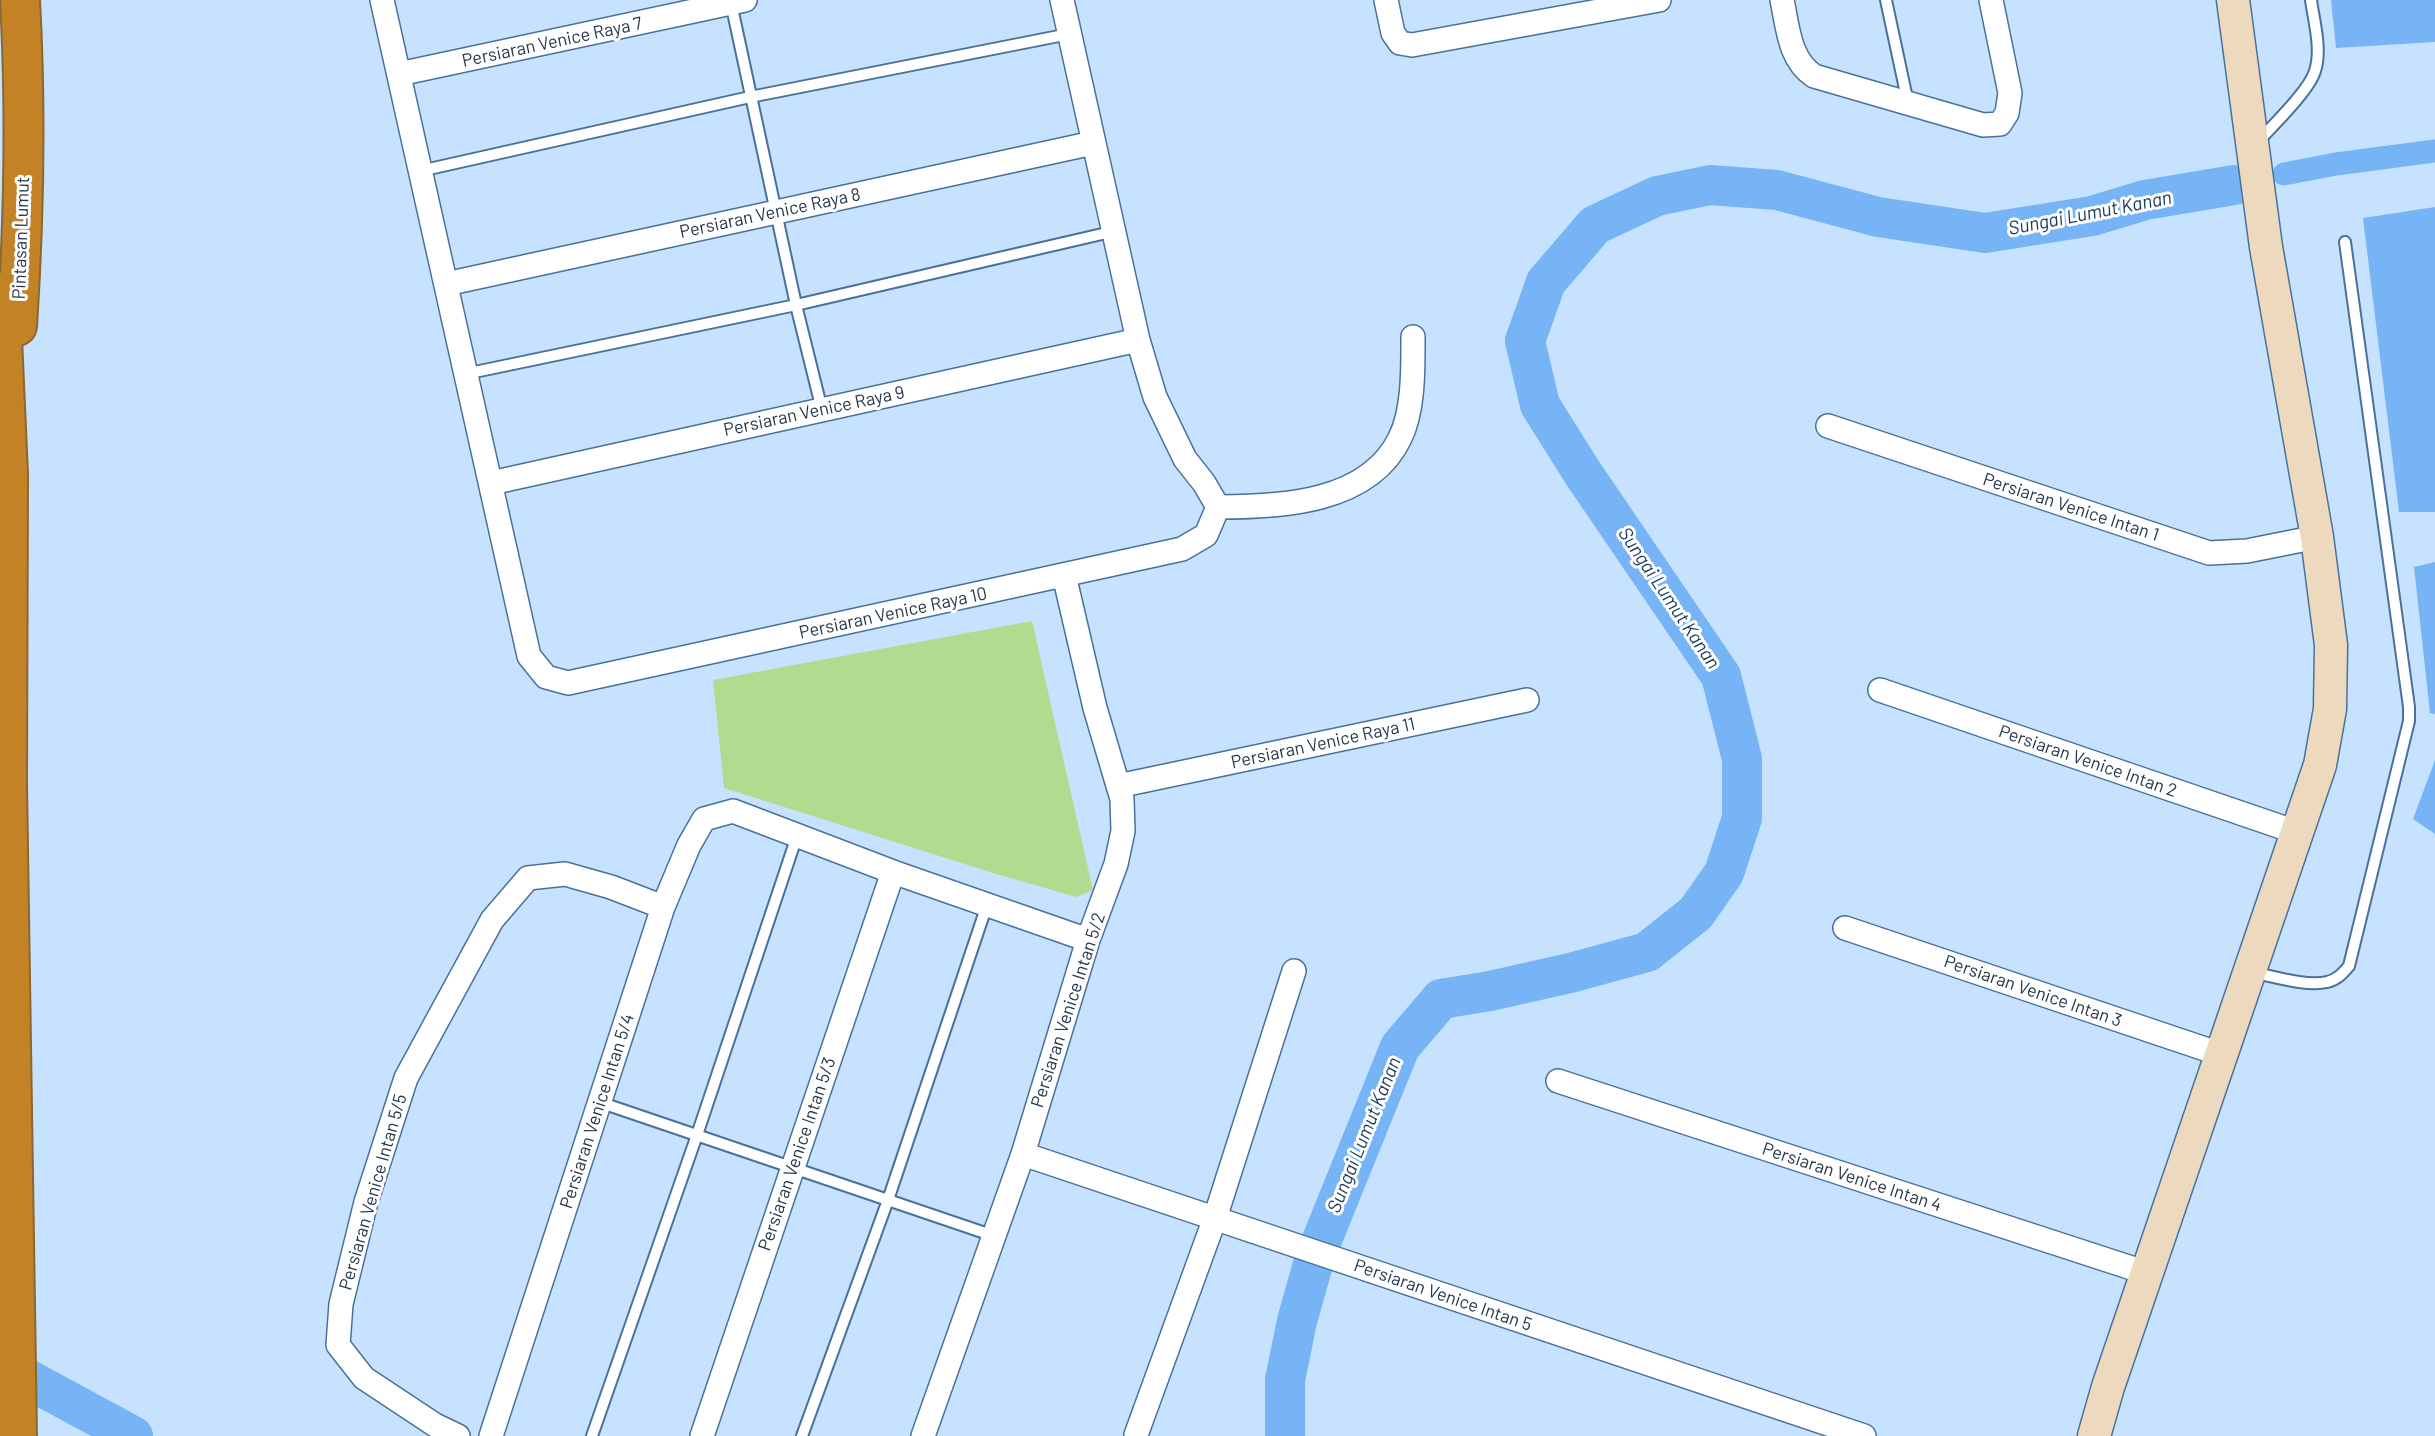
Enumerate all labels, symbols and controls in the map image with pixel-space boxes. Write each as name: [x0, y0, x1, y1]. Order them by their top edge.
street label: Persiaran Venice Raya 7: [460, 12, 644, 72]
street label: Pintasan Lumut: [8, 176, 34, 300]
street label: Persiaran Venice Raya 8: [678, 183, 862, 243]
water label: Sungai Lumut Kanan: [2006, 186, 2174, 240]
street label: Persiaran Venice Raya 9: [722, 381, 906, 441]
street label: Persiaran Venice Intan 1: [1980, 468, 2162, 546]
water label: Sungai Lumut Kanan: [1613, 523, 1725, 673]
street label: Persiaran Venice Raya 10: [797, 583, 989, 643]
street label: Persiaran Venice Raya 11: [1229, 713, 1417, 773]
street label: Persiaran Venice Intan 2: [1996, 720, 2180, 802]
street label: Persiaran Venice Intan 5/2: [1026, 910, 1110, 1110]
street label: Persiaran Venice Intan 3: [1941, 950, 2125, 1032]
street label: Persiaran Venice Intan 5/4: [555, 1011, 639, 1211]
street label: Persiaran Venice Intan 5/3: [754, 1054, 840, 1254]
water label: Sungai Lumut Kanan: [1322, 1054, 1406, 1216]
street label: Persiaran Venice Intan 5/5: [335, 1091, 411, 1293]
street label: Persiaran Venice Intan 4: [1760, 1138, 1944, 1216]
street label: Persiaran Venice Intan 5: [1351, 1254, 1535, 1336]

